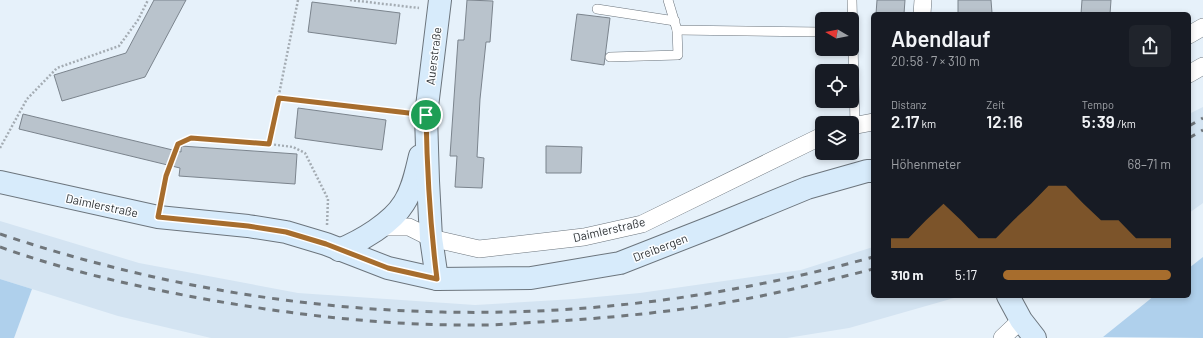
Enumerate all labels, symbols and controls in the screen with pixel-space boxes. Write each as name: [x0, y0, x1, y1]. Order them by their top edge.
north arrow: [815, 12, 859, 56]
map controls: [815, 12, 859, 160]
text: Abendlauf: [891, 25, 990, 51]
button: share: [1129, 25, 1171, 67]
street label: Auerstraße: [423, 26, 443, 86]
text: 20:58 · 7 × 310 m: [891, 53, 980, 69]
button: locate: [815, 64, 859, 108]
pin: [409, 98, 443, 132]
text: Distanz: [891, 98, 926, 111]
text: Zeit: [986, 98, 1005, 111]
text: Tempo: [1082, 98, 1114, 111]
icon: arrive: [415, 104, 437, 126]
text: 2.17: [891, 111, 919, 131]
text: 12:16: [986, 111, 1023, 131]
text: 5:39: [1082, 111, 1115, 131]
button: layers: [815, 116, 859, 160]
text: km: [919, 117, 936, 130]
text: /km: [1115, 117, 1136, 130]
text: Höhenmeter: [891, 156, 961, 172]
text: 68–71 m: [1128, 156, 1171, 172]
street label: Daimlerstraße: [65, 190, 139, 220]
street label: Daimlerstraße: [572, 214, 646, 244]
street label: Dreibergen: [631, 230, 689, 264]
text: 310 m: [891, 267, 923, 283]
text: 5:17: [955, 267, 977, 283]

